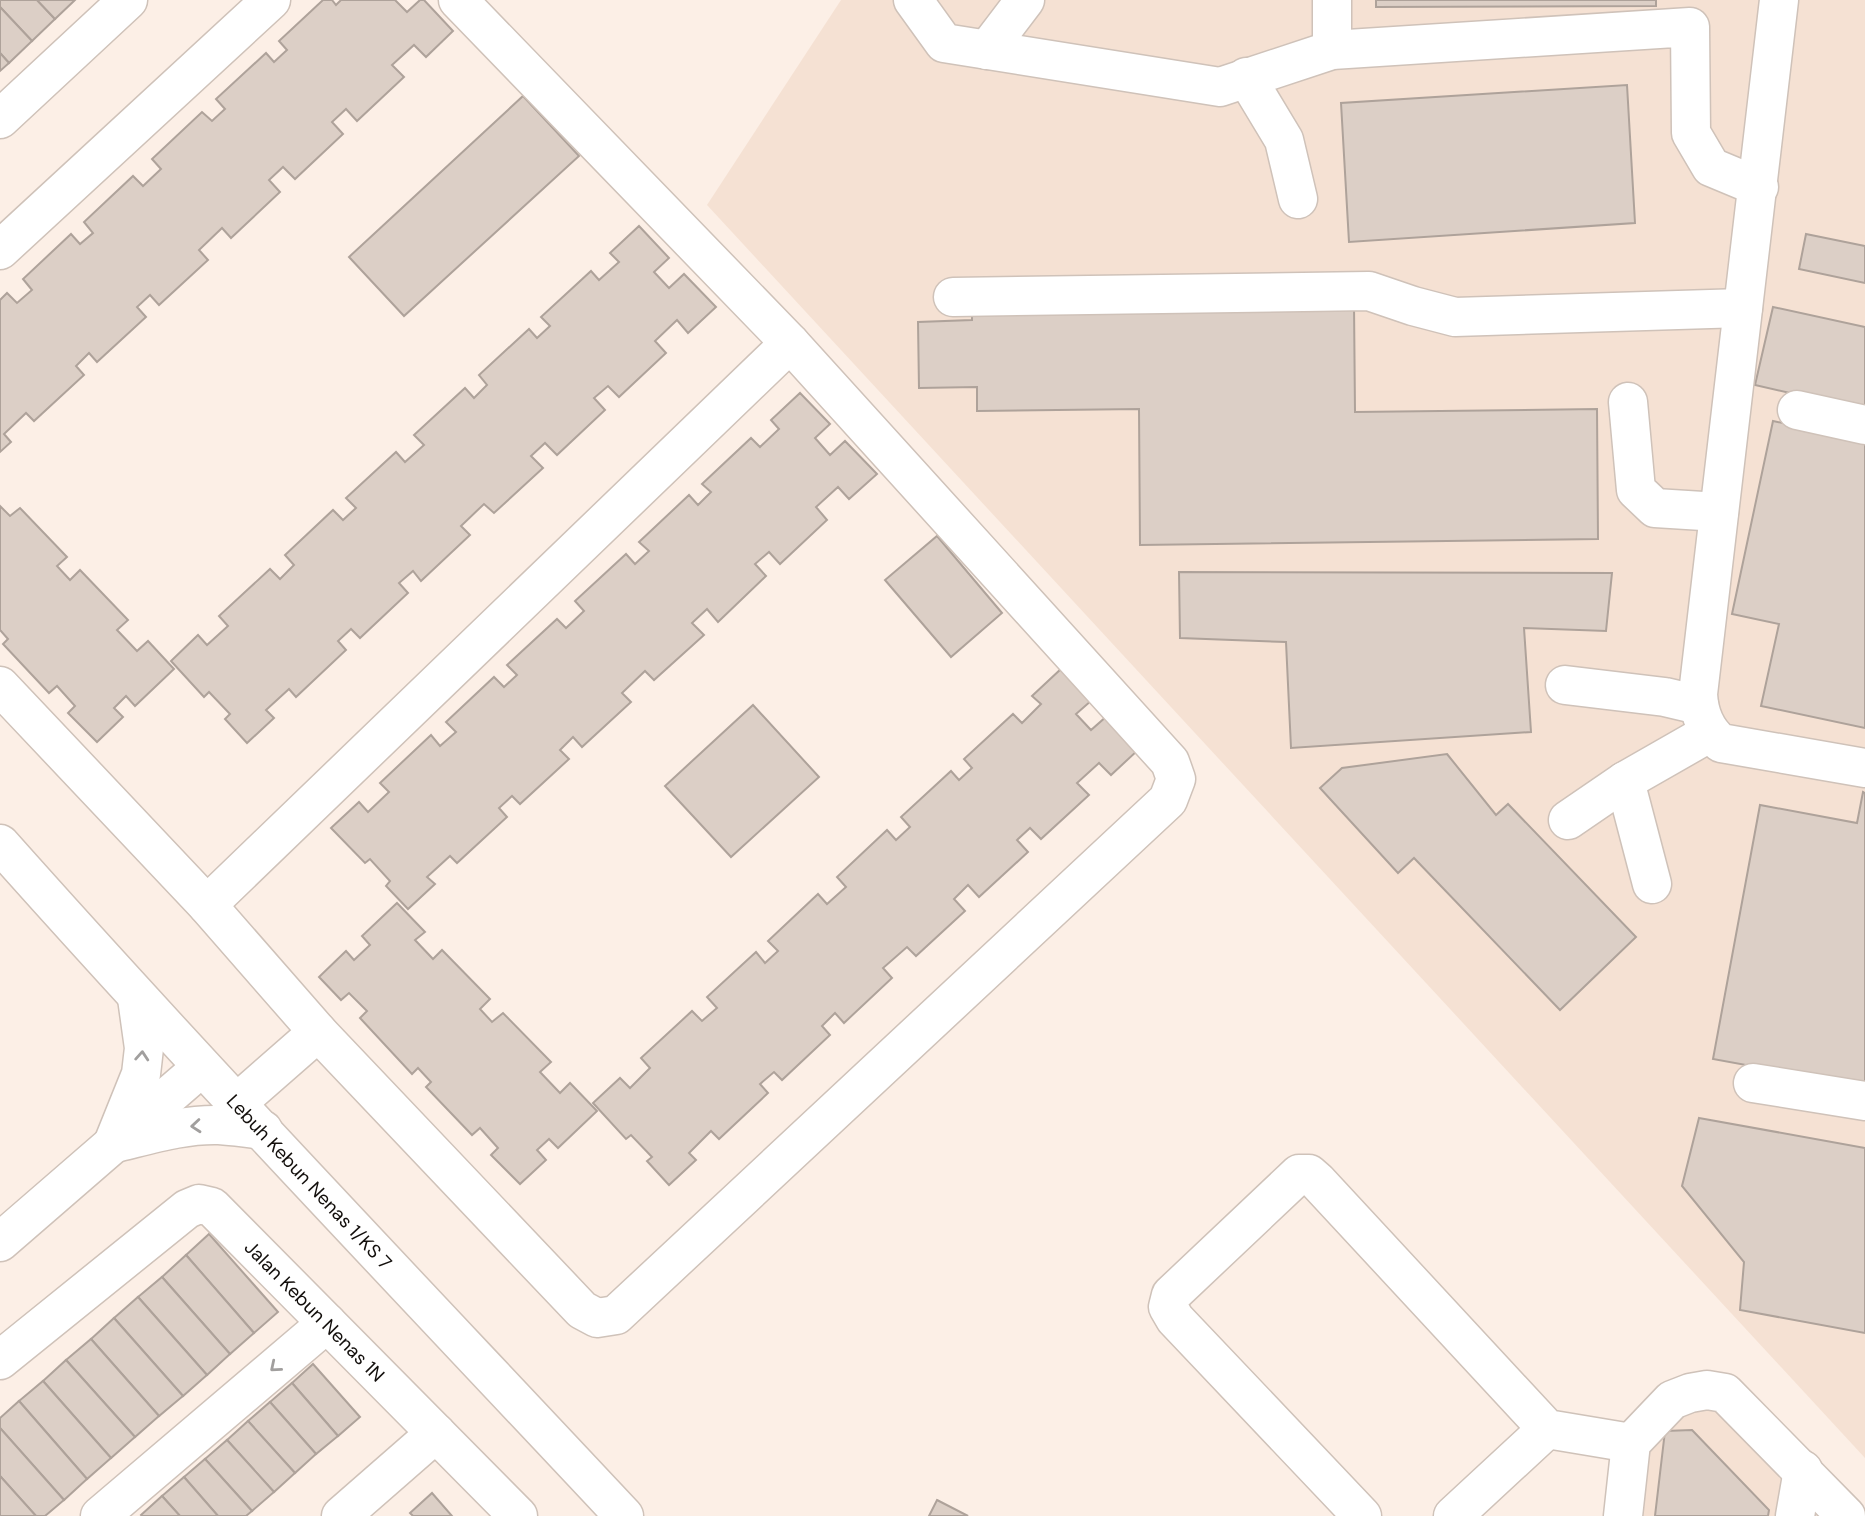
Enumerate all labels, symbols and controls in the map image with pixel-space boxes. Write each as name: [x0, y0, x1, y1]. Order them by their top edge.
one-way arrow: [135, 1050, 150, 1061]
street label: Lebuh Kebun Nenas 1/KS 7: [222, 1089, 398, 1274]
one-way arrow: [190, 1118, 201, 1133]
street label: Jalan Kebun Nenas 1N: [239, 1235, 390, 1387]
one-way arrow: [270, 1359, 283, 1371]

